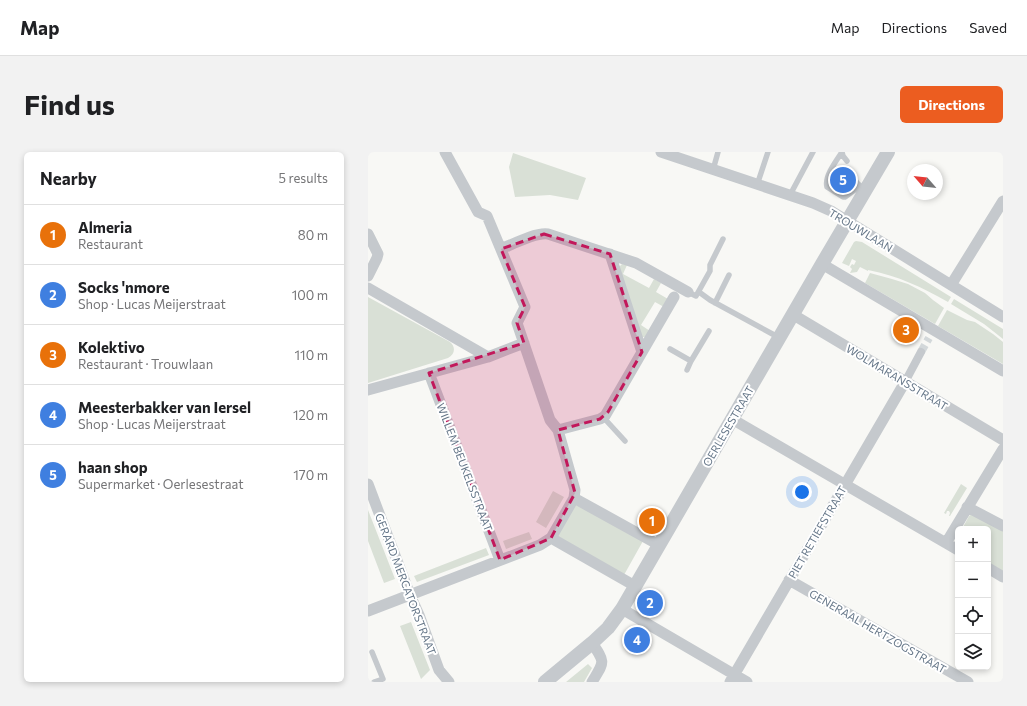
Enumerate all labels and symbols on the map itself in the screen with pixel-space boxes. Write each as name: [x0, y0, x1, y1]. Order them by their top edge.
north arrow: [907, 164, 943, 200]
pin: 5: [830, 165, 856, 195]
street label: TROUWLAAN: [827, 206, 895, 254]
pin: 3: [893, 315, 919, 345]
street label: WOLMARANSSTRAAT: [844, 342, 950, 412]
street label: OERLESESTRAAT: [700, 383, 756, 469]
street label: WILLEM BEUKELSSTRAAT: [434, 401, 496, 533]
your location: [792, 482, 812, 502]
street label: PIET RETIEFSTRAAT: [785, 483, 849, 581]
pin: 1: [639, 506, 665, 536]
street label: GERARD MERCATORSTRAAT: [373, 511, 439, 657]
street label: GENERAAL HERTZOGSTRAAT: [807, 586, 949, 676]
pin: 2: [637, 588, 663, 618]
pin: 4: [624, 625, 650, 655]

